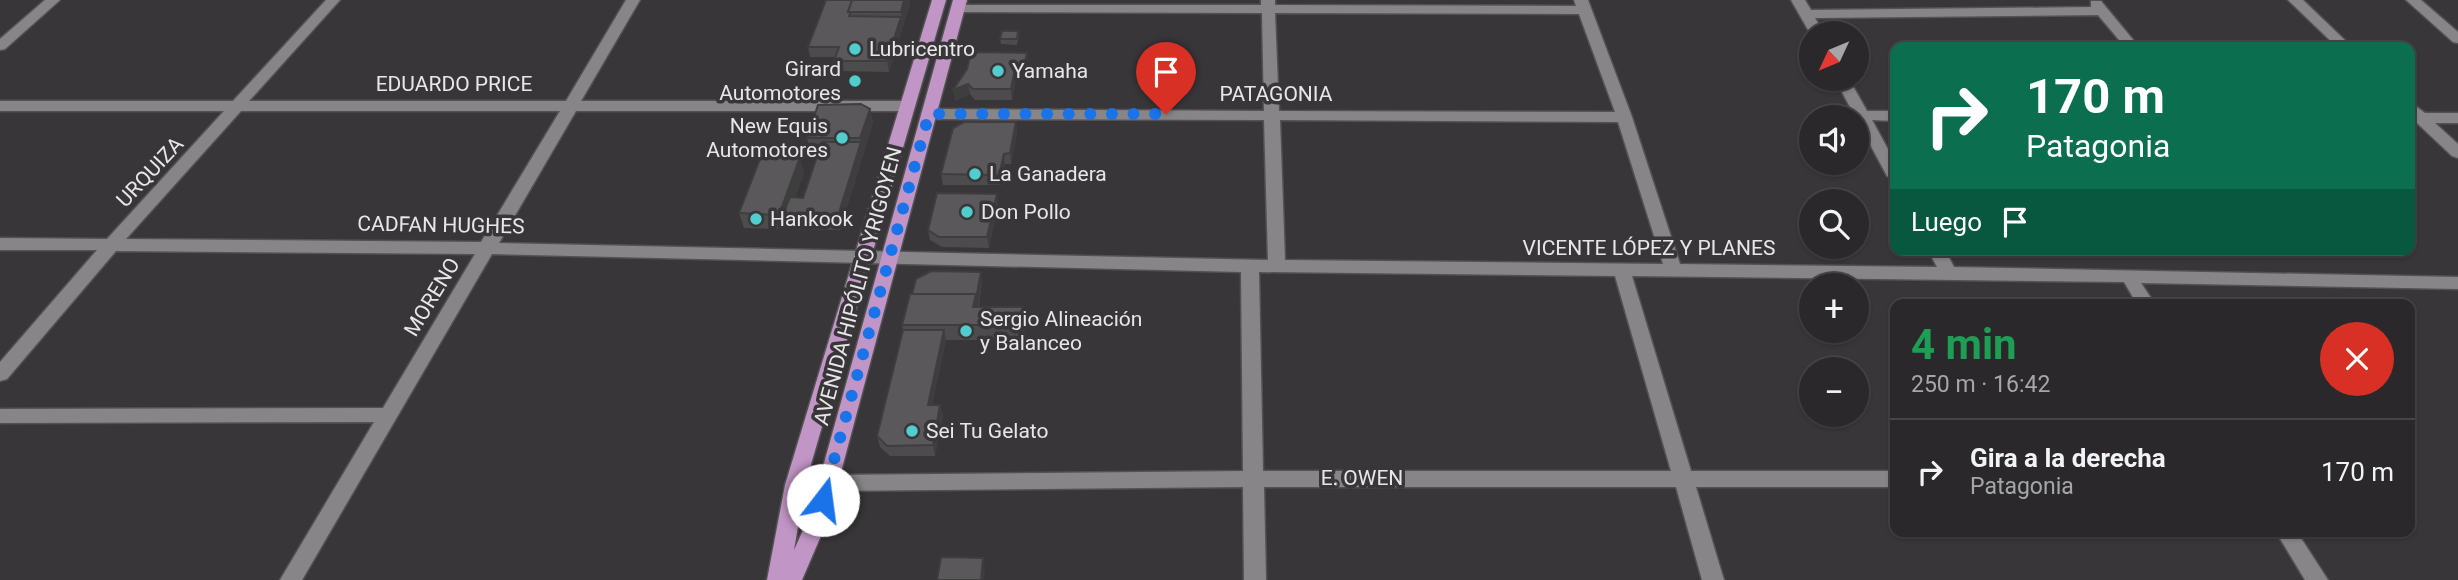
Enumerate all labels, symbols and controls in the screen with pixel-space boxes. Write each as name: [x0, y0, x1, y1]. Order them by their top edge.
north arrow: [1799, 21, 1869, 91]
map controls: [1799, 21, 1869, 427]
place label: Lubricentro: [869, 37, 975, 61]
marker: Lubricentro: [847, 41, 863, 57]
pin: [1136, 42, 1196, 114]
icon: arrive: [1147, 53, 1185, 91]
place label: Girard Automotores: [719, 57, 841, 105]
place label: Yamaha: [1012, 59, 1088, 83]
marker: Yamaha: [990, 63, 1006, 79]
text: 170 m: [2026, 68, 2165, 125]
icon: right: [1911, 70, 2002, 161]
street label: EDUARDO PRICE: [376, 72, 532, 96]
marker: Girard Automotores: [847, 73, 863, 89]
street label: PATAGONIA: [1220, 82, 1333, 106]
button: sound: [1799, 105, 1869, 175]
place label: New Equis Automotores: [706, 114, 828, 162]
text: Patagonia: [2026, 127, 2170, 165]
marker: New Equis Automotores: [834, 130, 850, 146]
street label: URQUIZA: [112, 132, 189, 212]
street label: AVENIDA HIPÓLITO YRIGOYEN: [809, 144, 907, 428]
place label: La Ganadera: [989, 162, 1107, 186]
marker: La Ganadera: [967, 166, 983, 182]
button: search: [1799, 189, 1869, 259]
place label: Don Pollo: [981, 200, 1071, 224]
icon: arrive: [1996, 203, 2034, 241]
marker: Don Pollo: [959, 204, 975, 220]
place label: Hankook: [770, 207, 854, 231]
text: Luego: [1911, 207, 1982, 237]
marker: Hankook: [748, 211, 764, 227]
street label: CADFAN HUGHES: [357, 212, 525, 238]
street label: VICENTE LÓPEZ Y PLANES: [1523, 236, 1775, 260]
street label: MORENO: [399, 253, 465, 341]
button: +: [1799, 273, 1869, 343]
place label: Sergio Alineación y Balanceo: [980, 307, 1142, 355]
text: 4 min: [1911, 320, 2017, 369]
button: close: [2320, 322, 2394, 396]
marker: Sergio Alineación y Balanceo: [958, 323, 974, 339]
button: −: [1799, 357, 1869, 427]
text: 250 m · 16:42: [1911, 371, 2050, 398]
place label: Sei Tu Gelato: [926, 419, 1048, 443]
marker: Sei Tu Gelato: [904, 423, 920, 439]
text: Gira a la derecha: [1970, 443, 2166, 473]
icon: right: [1911, 453, 1949, 491]
text: 170 m: [2321, 457, 2394, 487]
position arrow: [786, 463, 860, 537]
street label: E. OWEN: [1321, 466, 1403, 490]
text: Patagonia: [1970, 473, 2074, 500]

